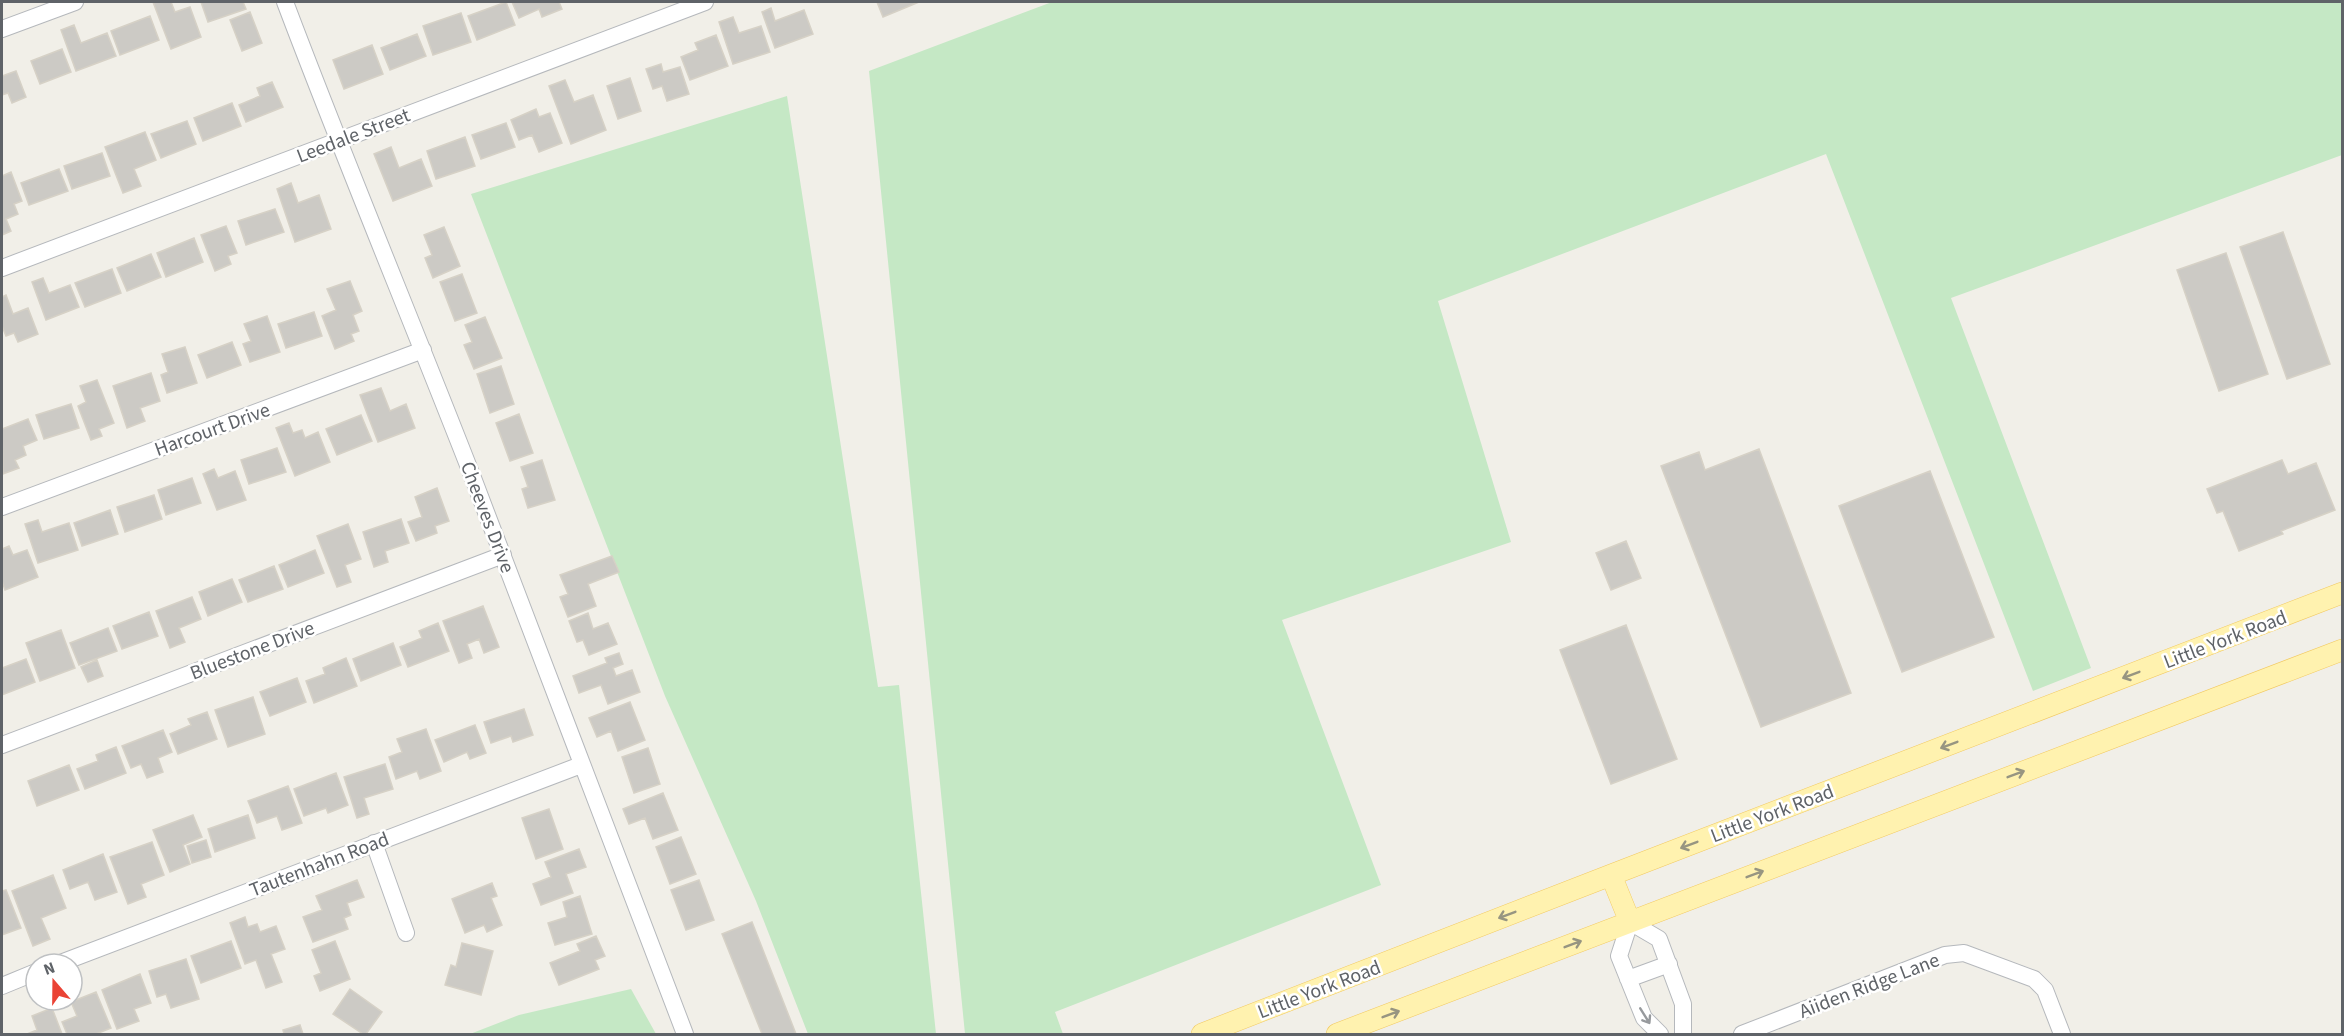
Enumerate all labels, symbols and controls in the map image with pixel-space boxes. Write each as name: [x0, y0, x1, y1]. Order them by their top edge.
street label: Leedale Street: [292, 101, 414, 170]
street label: Harcourt Drive: [151, 396, 274, 464]
street label: Cheeves Drive: [453, 458, 521, 577]
street label: Little York Road: [2160, 604, 2291, 676]
street label: Bluestone Drive: [186, 614, 319, 688]
one-way arrow: [2123, 671, 2141, 682]
one-way arrow: [1940, 740, 1959, 751]
one-way arrow: [2006, 768, 2025, 779]
street label: Little York Road: [1707, 778, 1838, 850]
street label: Tautenhahn Road: [246, 825, 393, 904]
one-way arrow: [1680, 840, 1698, 851]
one-way arrow: [1746, 868, 1764, 879]
one-way arrow: [1498, 910, 1517, 921]
one-way arrow: [1564, 938, 1582, 949]
street label: Aiiden Ridge Lane: [1795, 946, 1944, 1026]
north arrow: [24, 952, 84, 1012]
street label: Little York Road: [1254, 954, 1385, 1026]
text: N: [40, 957, 58, 981]
one-way arrow: [1381, 1007, 1400, 1018]
one-way arrow: [1639, 1007, 1651, 1024]

